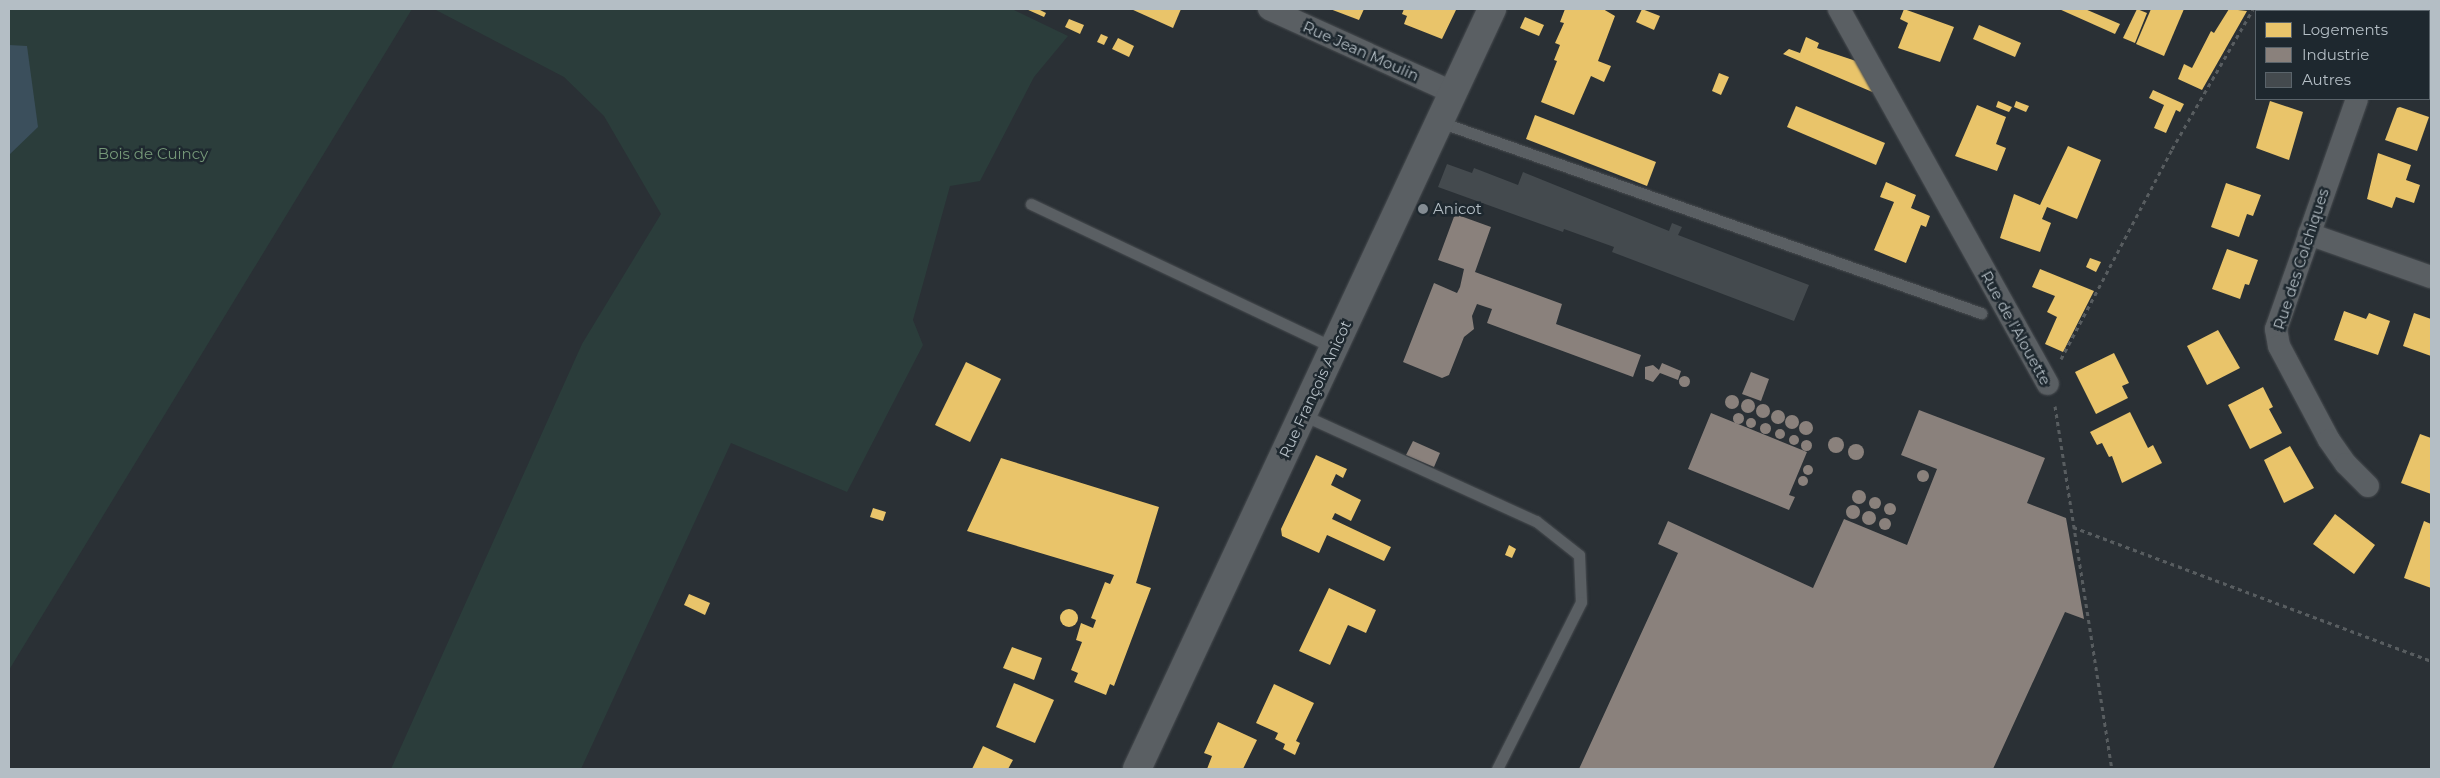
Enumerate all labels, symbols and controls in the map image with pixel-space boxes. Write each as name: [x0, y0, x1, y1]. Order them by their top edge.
legend: [2255, 10, 2430, 100]
street label: Rue Jean Moulin: [1300, 17, 1422, 85]
text: Logements: [2302, 20, 2388, 39]
text: Industrie: [2302, 45, 2369, 64]
text: Autres: [2302, 70, 2351, 89]
park label: Bois de Cuincy: [98, 145, 208, 163]
street label: Rue des Colchiques: [2270, 186, 2332, 332]
place label: Anicot: [1433, 200, 1482, 218]
marker: Anicot: [1417, 203, 1429, 215]
street label: Rue de l'Alouette: [1977, 268, 2055, 388]
street label: Rue François Anicot: [1275, 317, 1355, 461]

